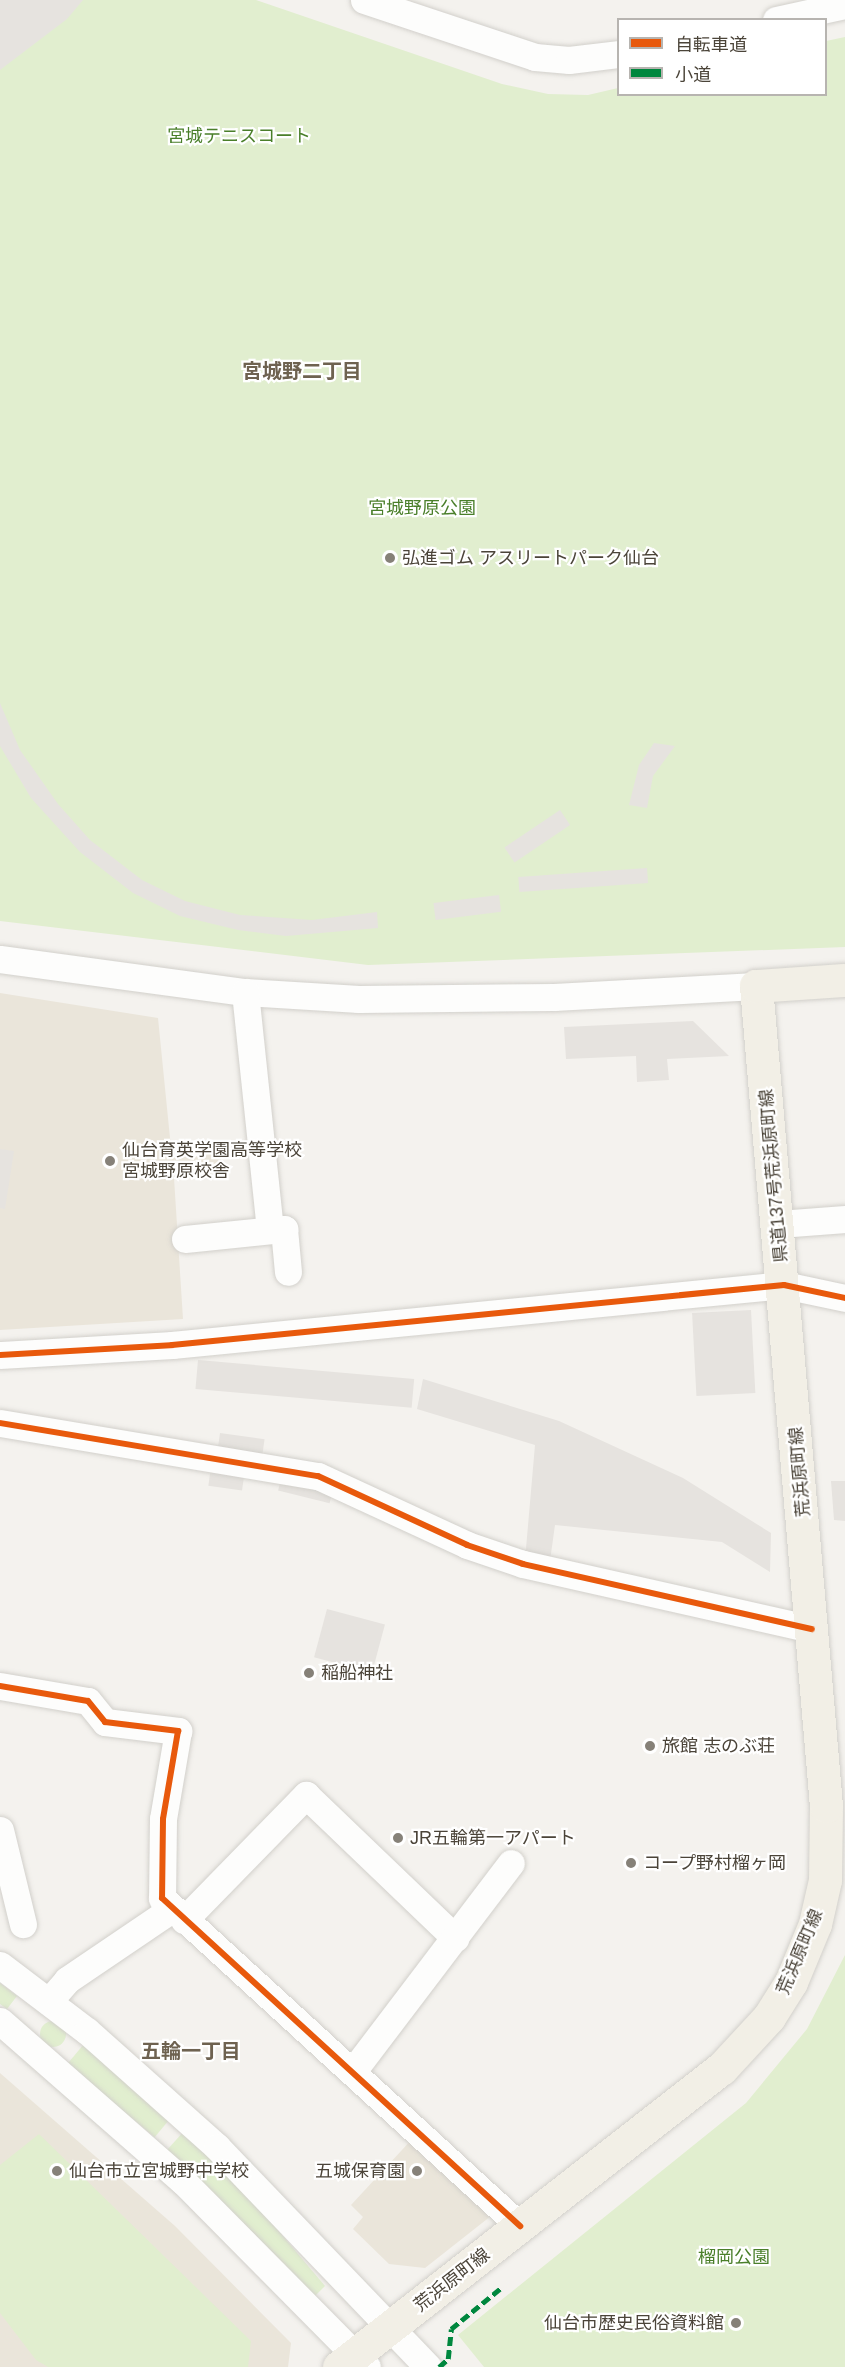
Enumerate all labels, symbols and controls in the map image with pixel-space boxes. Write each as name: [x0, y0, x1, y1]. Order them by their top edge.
legend: [617, 18, 827, 96]
text: 自転車道: [675, 35, 747, 55]
text: 小道: [675, 65, 711, 85]
park label: 宮城テニスコート: [167, 125, 311, 147]
district label: 宮城野二丁目: [242, 359, 362, 383]
park label: 宮城野原公園: [368, 497, 476, 519]
place label: 弘進ゴム アスリートパーク仙台: [402, 547, 659, 569]
marker: 弘進ゴム アスリートパーク仙台: [383, 551, 397, 565]
street label: 県道137号荒浜原町線: [756, 1088, 792, 1264]
place label: 仙台育英学園高等学校 宮城野原校舎: [122, 1140, 302, 1182]
marker: 仙台育英学園高等学校 宮城野原校舎: [103, 1154, 117, 1168]
street label: 荒浜原町線: [785, 1426, 815, 1518]
place label: 稲船神社: [321, 1662, 393, 1684]
marker: 稲船神社: [302, 1666, 316, 1680]
place label: 旅館 志のぶ荘: [662, 1735, 775, 1757]
marker: 旅館 志のぶ荘: [643, 1739, 657, 1753]
place label: JR五輪第一アパート: [410, 1827, 576, 1849]
marker: JR五輪第一アパート: [391, 1831, 405, 1845]
place label: コープ野村榴ヶ岡: [643, 1852, 787, 1874]
marker: コープ野村榴ヶ岡: [624, 1856, 638, 1870]
street label: 荒浜原町線: [772, 1906, 828, 1998]
district label: 五輪一丁目: [141, 2039, 241, 2063]
place label: 仙台市立宮城野中学校: [69, 2160, 249, 2182]
place label: 五城保育園: [315, 2160, 405, 2182]
marker: 仙台市立宮城野中学校: [50, 2164, 64, 2178]
marker: 五城保育園: [410, 2164, 424, 2178]
street label: 荒浜原町線: [410, 2244, 494, 2316]
park label: 榴岡公園: [698, 2246, 770, 2268]
place label: 仙台市歴史民俗資料館: [544, 2312, 724, 2334]
marker: 仙台市歴史民俗資料館: [729, 2316, 743, 2330]

